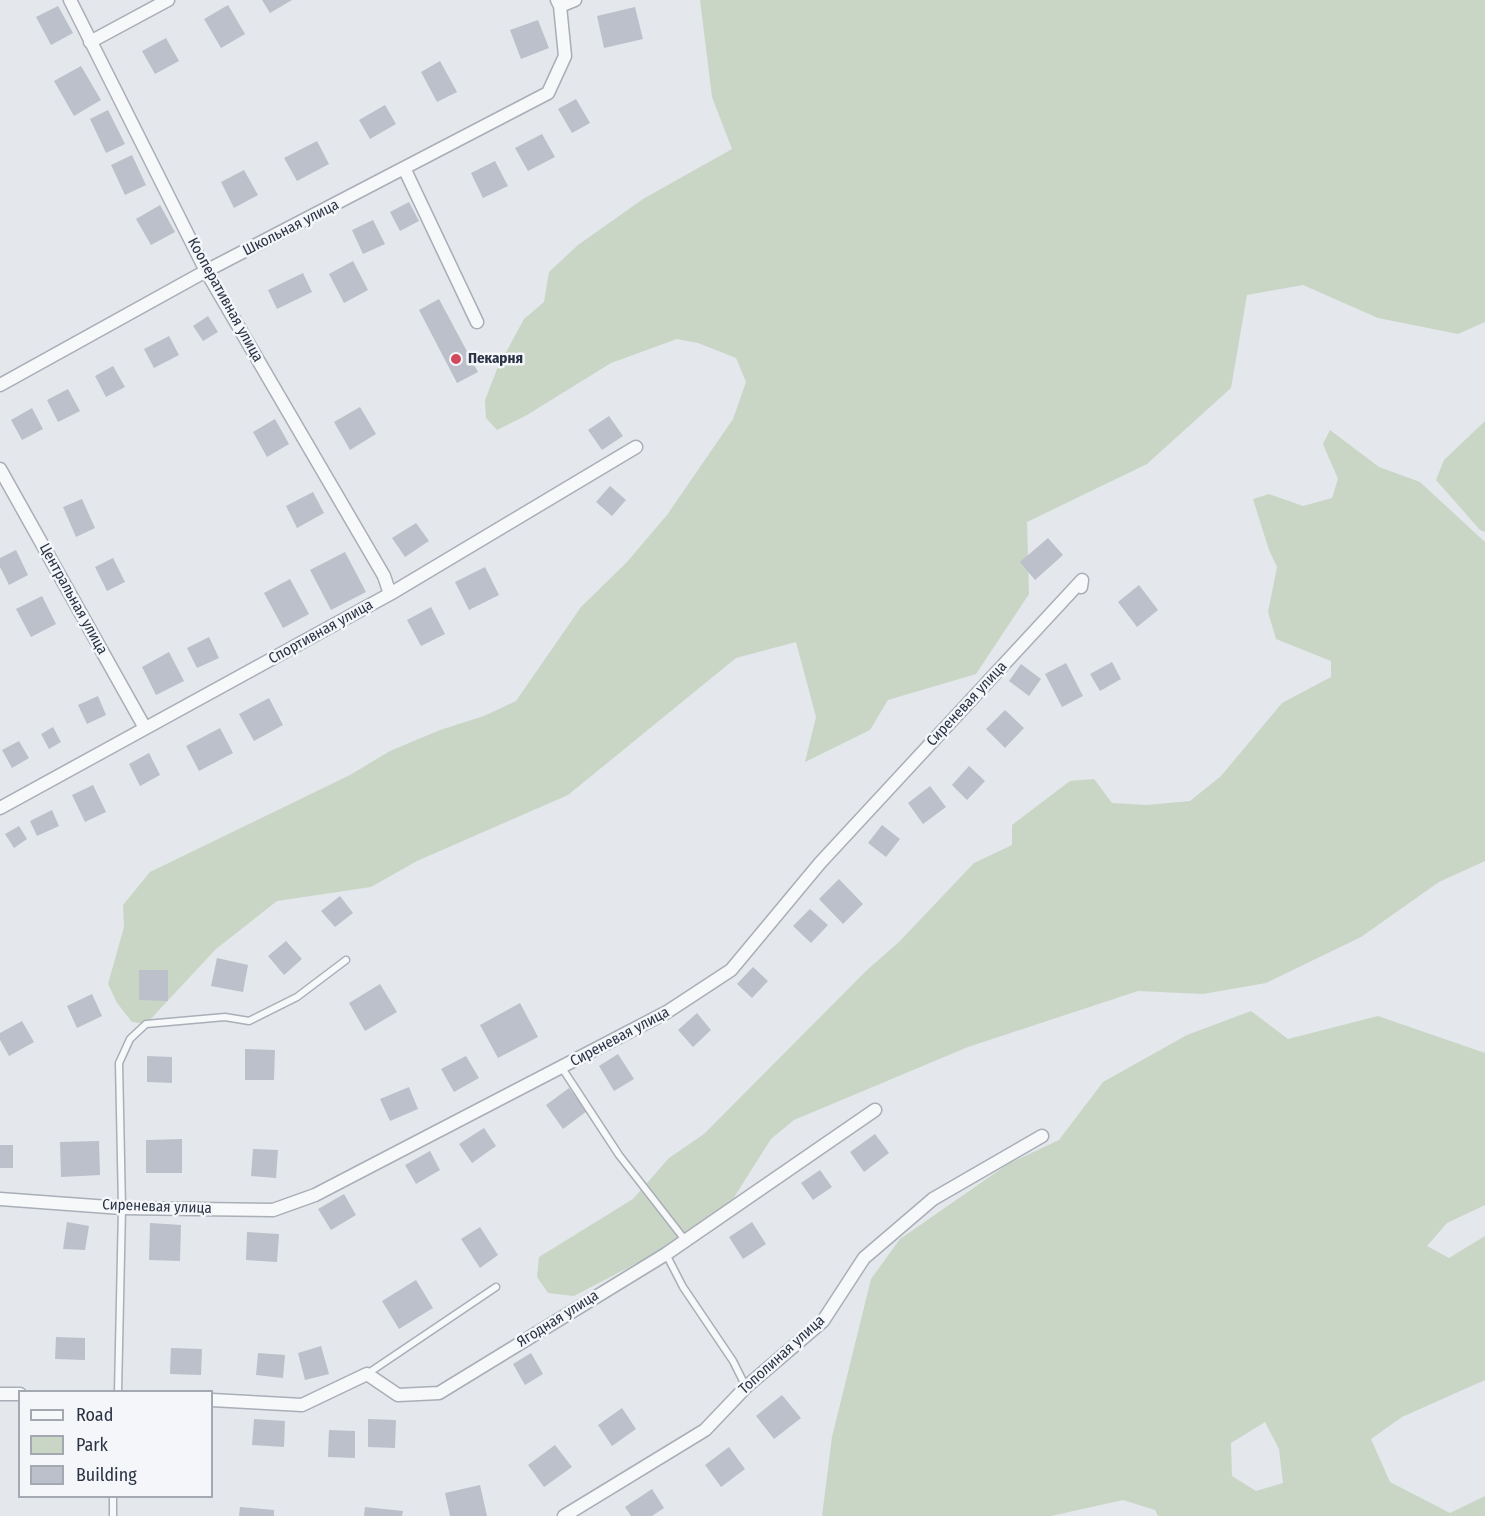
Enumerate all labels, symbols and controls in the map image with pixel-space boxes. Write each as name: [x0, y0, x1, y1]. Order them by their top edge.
street label: Школьная улица: [240, 196, 342, 260]
street label: Кооперативная улица: [183, 235, 267, 365]
place label: Пекарня: [468, 350, 523, 368]
marker: Пекарня: [449, 352, 463, 366]
street label: Центральная улица: [35, 540, 111, 658]
street label: Спортивная улица: [266, 596, 376, 668]
street label: Сиреневая улица: [923, 658, 1011, 750]
street label: Сиреневая улица: [567, 1003, 673, 1071]
street label: Сиреневая улица: [102, 1196, 212, 1218]
street label: Ягодная улица: [514, 1287, 602, 1351]
street label: Тополиная улица: [735, 1312, 829, 1398]
legend: [18, 1390, 213, 1498]
text: Road: [76, 1404, 113, 1426]
text: Park: [76, 1434, 108, 1456]
text: Building: [76, 1464, 137, 1486]

